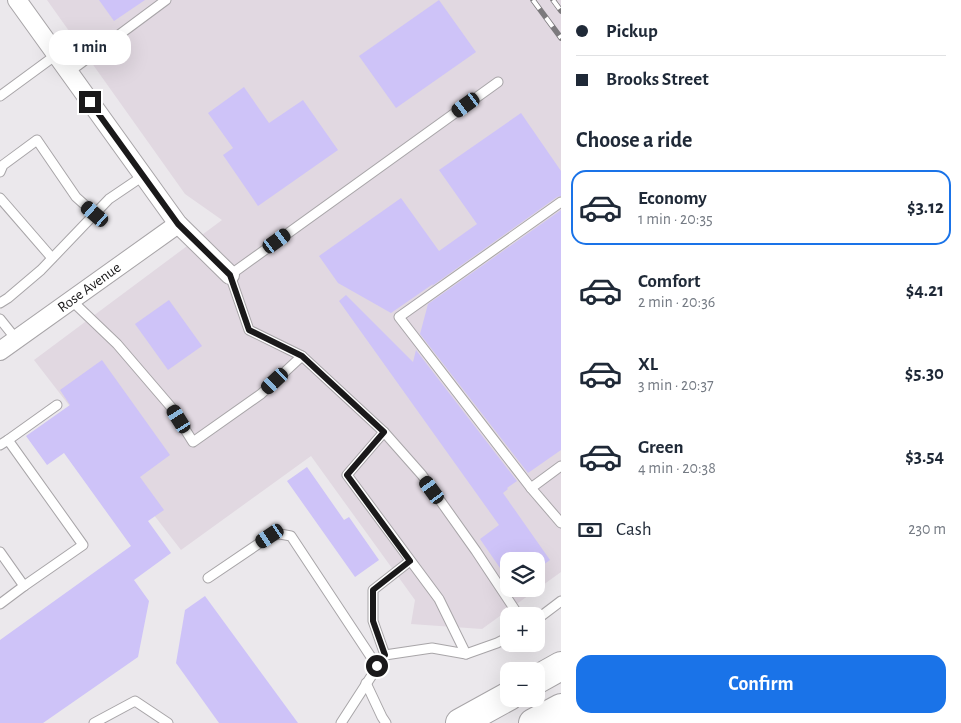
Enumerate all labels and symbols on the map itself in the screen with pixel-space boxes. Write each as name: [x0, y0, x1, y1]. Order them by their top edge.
callout: 1 min: [49, 29, 131, 64]
car: [449, 90, 482, 120]
route end: [79, 91, 101, 113]
car: [78, 198, 111, 230]
car: [260, 226, 293, 256]
street label: Rose Avenue: [55, 260, 124, 315]
car: [258, 365, 291, 397]
car: [164, 402, 193, 436]
car: [417, 473, 446, 507]
car: [253, 521, 286, 551]
route start: [366, 655, 388, 677]

